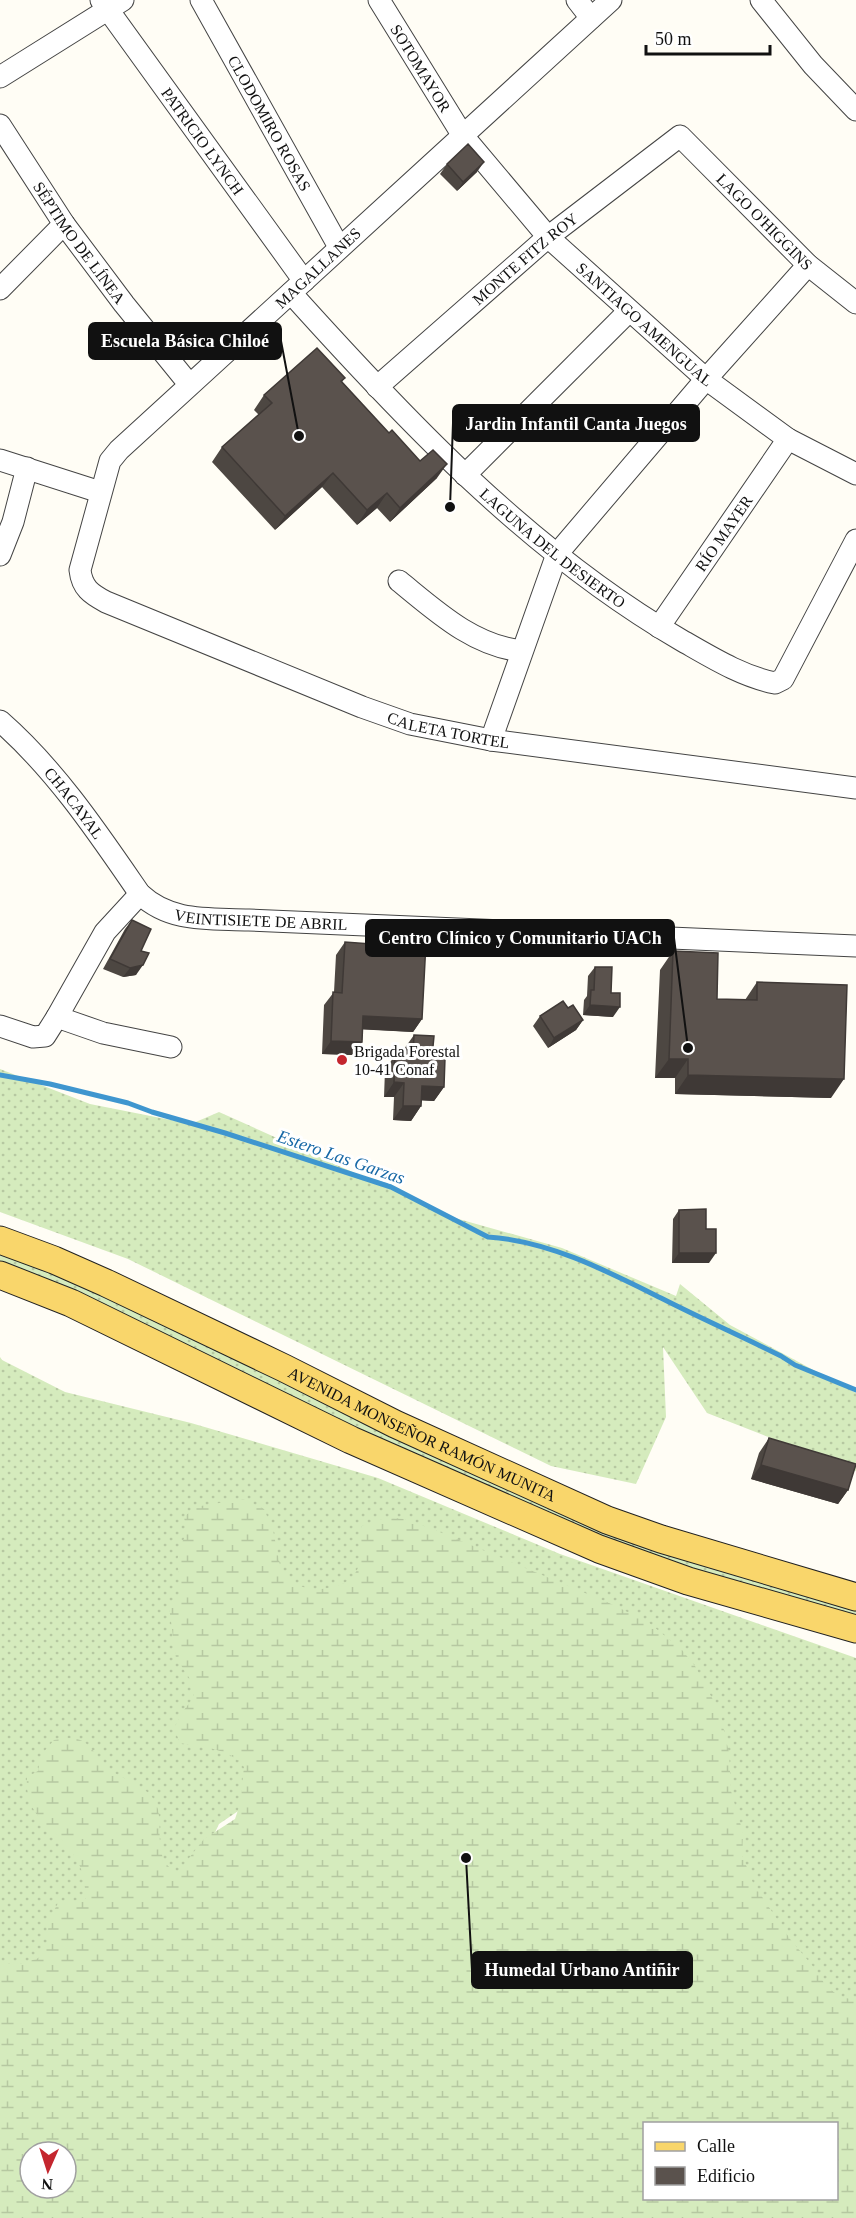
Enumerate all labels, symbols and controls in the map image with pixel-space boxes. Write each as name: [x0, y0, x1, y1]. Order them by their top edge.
scale bar: [646, 18, 770, 56]
street label: SOTOMAYOR: [388, 21, 455, 115]
text: 50 m: [655, 29, 692, 49]
street label: CLODOMIRO ROSAS: [225, 52, 314, 194]
street label: PATRICIO LYNCH: [158, 84, 248, 198]
street label: LAGO O'HIGGINS: [713, 170, 816, 273]
street label: SÉPTIMO DE LÍNEA: [30, 178, 129, 307]
street label: MONTE FITZ ROY: [469, 209, 581, 308]
street label: MAGALLANES: [272, 224, 364, 312]
street label: SANTIAGO AMENGUAL: [573, 259, 716, 389]
callout: Escuela Básica Chiloé: [89, 323, 281, 359]
text: Escuela Básica Chiloé: [101, 331, 269, 351]
callout: Jardin Infantil Canta Juegos: [453, 405, 699, 441]
text: Jardin Infantil Canta Juegos: [465, 414, 687, 434]
street label: LAGUNA DEL DESIERTO: [477, 484, 629, 611]
street label: RÍO MAYER: [692, 492, 756, 574]
street label: CALETA TORTEL: [385, 708, 511, 751]
street label: CHACAYAL: [41, 764, 107, 842]
street label: VEINTISIETE DE ABRIL: [173, 906, 348, 933]
callout: Centro Clínico y Comunitario UACh: [366, 920, 674, 956]
text: Centro Clínico y Comunitario UACh: [378, 928, 662, 948]
place label: Brigada Forestal 10-41 Conaf: [354, 1043, 461, 1078]
marker: Brigada Forestal 10-41 Conaf: [335, 1053, 349, 1067]
water label: Estero Las Garzas: [274, 1126, 407, 1188]
street label: AVENIDA MONSEÑOR RAMÓN MUNITA: [286, 1363, 559, 1505]
callout: Humedal Urbano Antiñir: [472, 1952, 692, 1988]
text: Humedal Urbano Antiñir: [484, 1960, 680, 1980]
legend: [643, 2122, 838, 2200]
text: Calle: [697, 2136, 735, 2156]
north arrow: [18, 2140, 78, 2200]
text: Edificio: [697, 2166, 755, 2186]
text: N: [41, 2176, 53, 2193]

